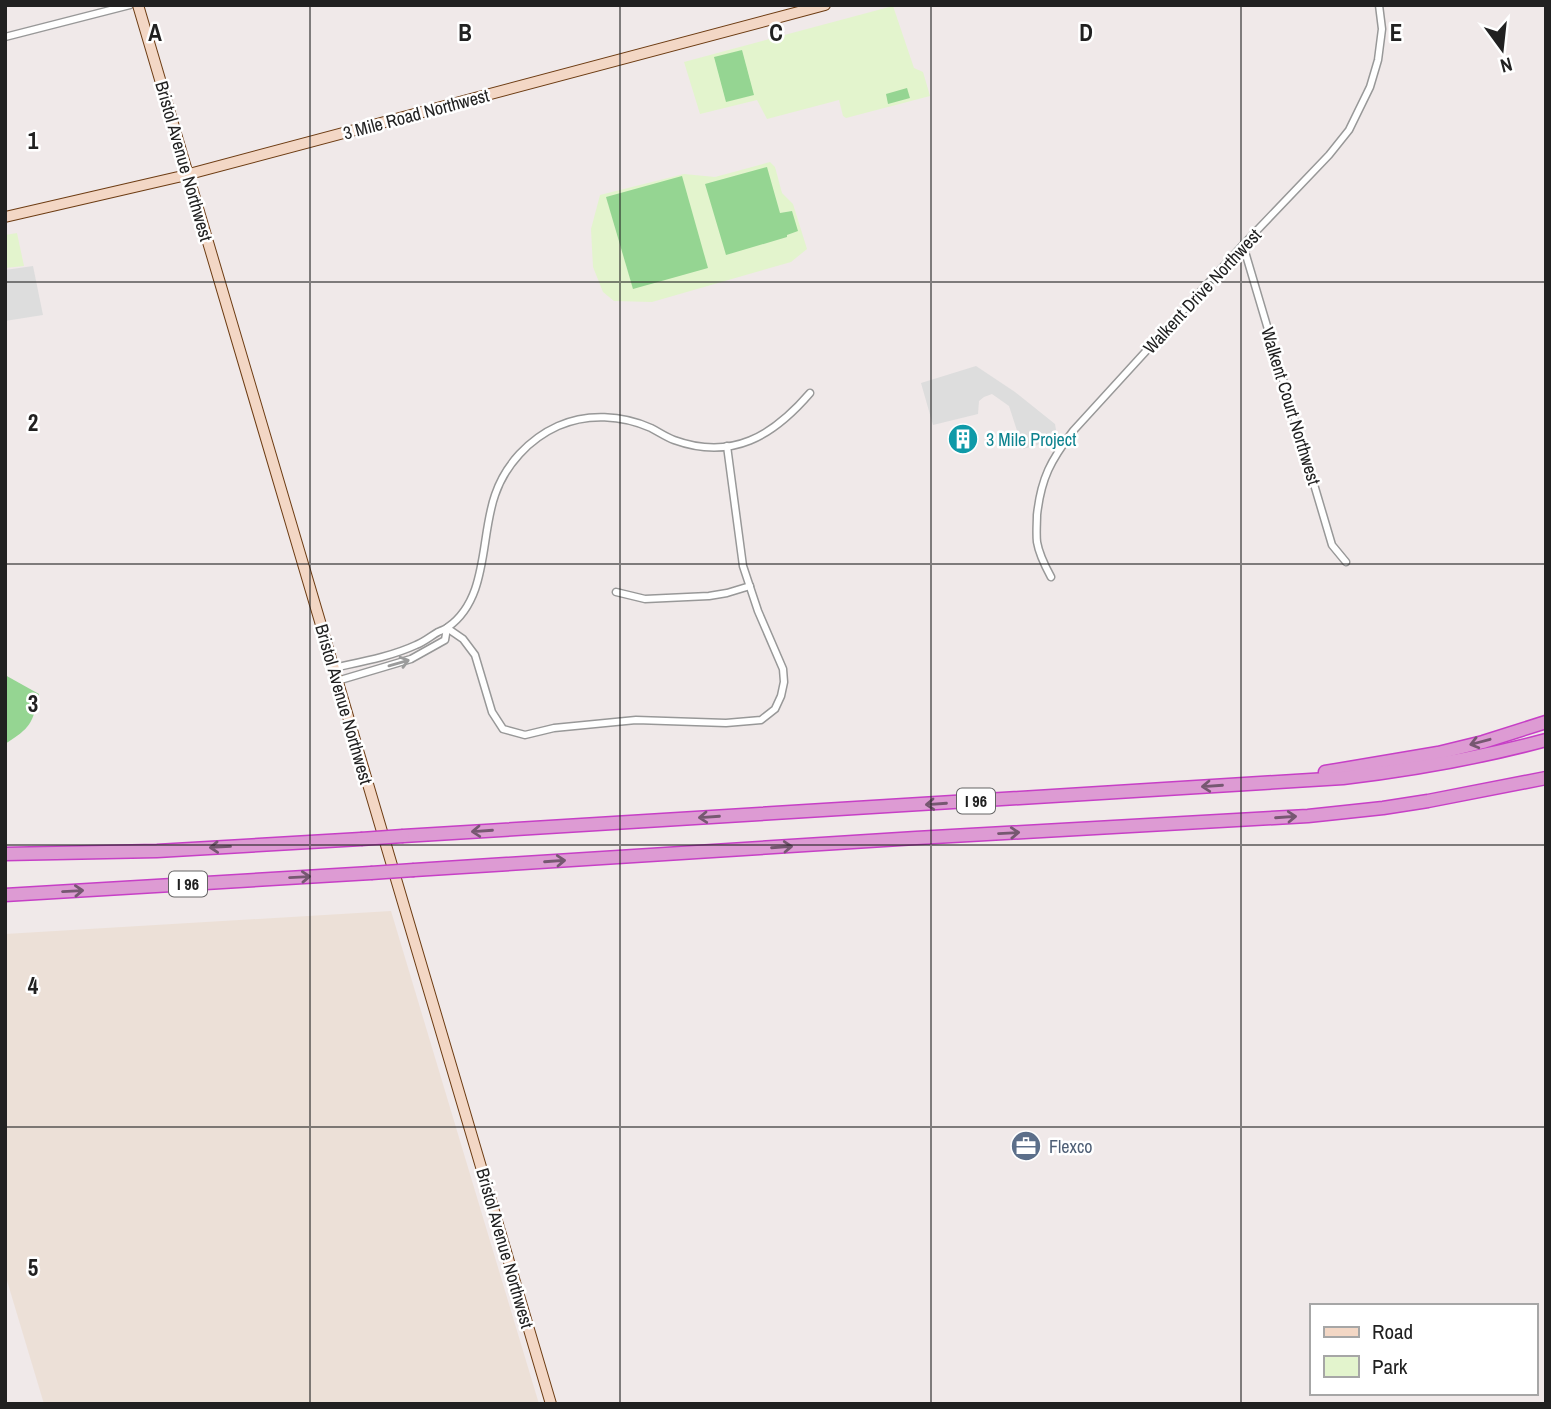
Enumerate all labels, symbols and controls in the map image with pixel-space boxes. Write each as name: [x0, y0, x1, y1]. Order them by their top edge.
north arrow: [1467, 14, 1537, 84]
text: A: [148, 17, 162, 48]
text: B: [458, 17, 472, 48]
text: C: [769, 17, 783, 48]
text: D: [1079, 17, 1093, 48]
text: E: [1390, 17, 1402, 48]
text: N: [1498, 51, 1515, 79]
street label: Bristol Avenue Northwest: [149, 78, 219, 244]
street label: 3 Mile Road Northwest: [340, 82, 492, 146]
text: 1: [28, 125, 39, 156]
street label: Walkent Drive Northwest: [1137, 223, 1267, 359]
street label: Walkent Court Northwest: [1255, 324, 1327, 488]
text: 2: [28, 407, 38, 438]
building icon: 3 Mile Project: [946, 422, 980, 456]
place label: 3 Mile Project: [986, 427, 1076, 452]
street label: Bristol Avenue Northwest: [309, 621, 379, 787]
one-way arrow: [387, 655, 409, 668]
text: 3: [28, 688, 38, 719]
one-way arrow: [1470, 737, 1492, 750]
one-way arrow: [1201, 780, 1224, 793]
road number: I 96: [957, 788, 995, 814]
one-way arrow: [925, 797, 948, 810]
one-way arrow: [698, 811, 721, 824]
one-way arrow: [1274, 811, 1297, 824]
one-way arrow: [471, 825, 494, 838]
one-way arrow: [998, 827, 1021, 840]
one-way arrow: [771, 840, 793, 853]
one-way arrow: [209, 841, 231, 854]
one-way arrow: [544, 855, 567, 868]
one-way arrow: [289, 871, 312, 884]
road number: I 96: [169, 872, 207, 897]
one-way arrow: [62, 884, 84, 897]
text: 4: [28, 970, 39, 1001]
office icon: Flexco: [1009, 1129, 1043, 1163]
place label: Flexco: [1049, 1134, 1092, 1159]
street label: Bristol Avenue Northwest: [470, 1165, 540, 1331]
text: 5: [28, 1252, 38, 1283]
legend: [1310, 1304, 1537, 1395]
text: Road: [1372, 1317, 1413, 1346]
text: Park: [1372, 1352, 1408, 1381]

